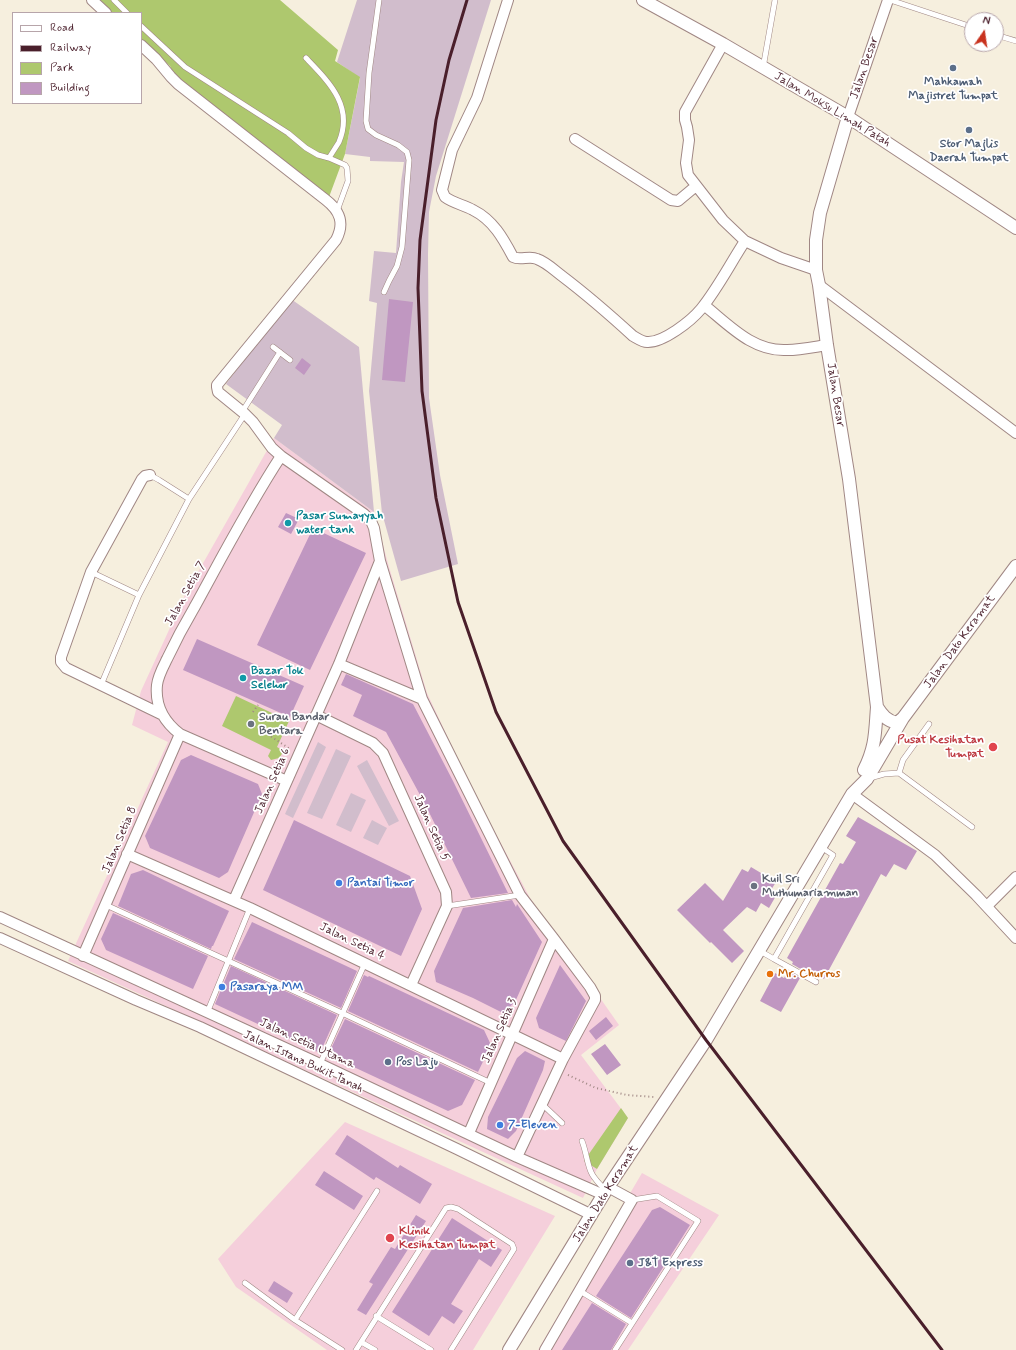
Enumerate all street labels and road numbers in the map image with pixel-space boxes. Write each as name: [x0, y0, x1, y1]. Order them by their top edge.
street label: Jalan Besar: [848, 35, 882, 101]
street label: Jalan Moksu Limah Patah: [771, 70, 893, 150]
street label: Jalan Besar: [823, 362, 847, 428]
street label: Jalan Setia 7: [162, 559, 210, 629]
street label: Jalan Dato Keramat: [921, 592, 999, 692]
street label: Jalan Setia 6: [252, 746, 294, 816]
street label: Jalan Setia 5: [410, 792, 452, 864]
street label: Jalan Setia 8: [100, 805, 140, 875]
street label: Jalan Setia 4: [317, 920, 387, 964]
street label: Jalan Setia 3: [479, 996, 521, 1066]
street label: Jalan Setia Utama: [257, 1016, 357, 1072]
street label: Jalan Istana Bukit Tanah: [241, 1028, 365, 1096]
street label: Jalan Dato Keramat: [570, 1143, 642, 1245]

